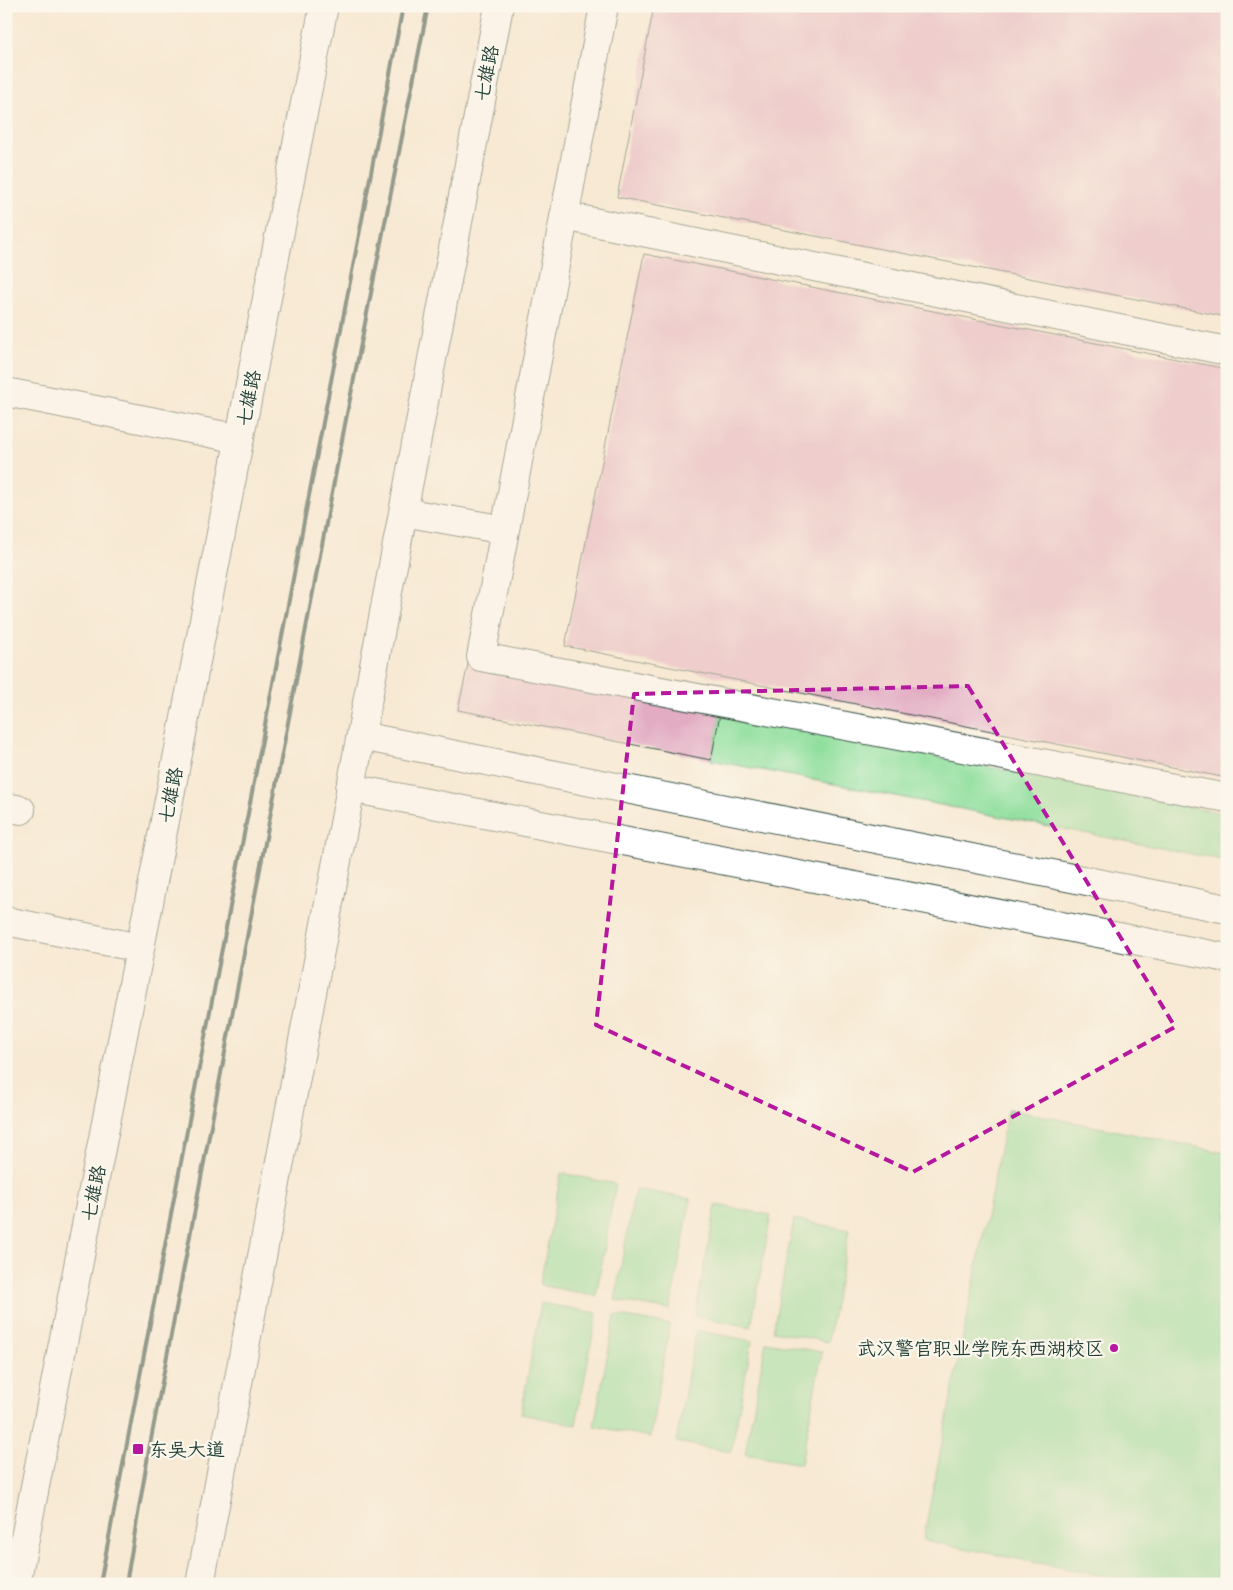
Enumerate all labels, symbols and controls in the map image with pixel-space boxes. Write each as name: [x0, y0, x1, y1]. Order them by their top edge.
street label: 七雄路: [470, 43, 503, 103]
street label: 七雄路: [232, 368, 265, 428]
street label: 七雄路: [154, 765, 187, 825]
street label: 七雄路: [77, 1163, 110, 1223]
place label: 武汉警官职业学院东西湖校区: [857, 1337, 1104, 1360]
marker: 武汉警官职业学院东西湖校区: [1108, 1342, 1120, 1354]
place label: 东吴大道: [149, 1438, 225, 1461]
marker: 东吴大道: [131, 1442, 145, 1456]

